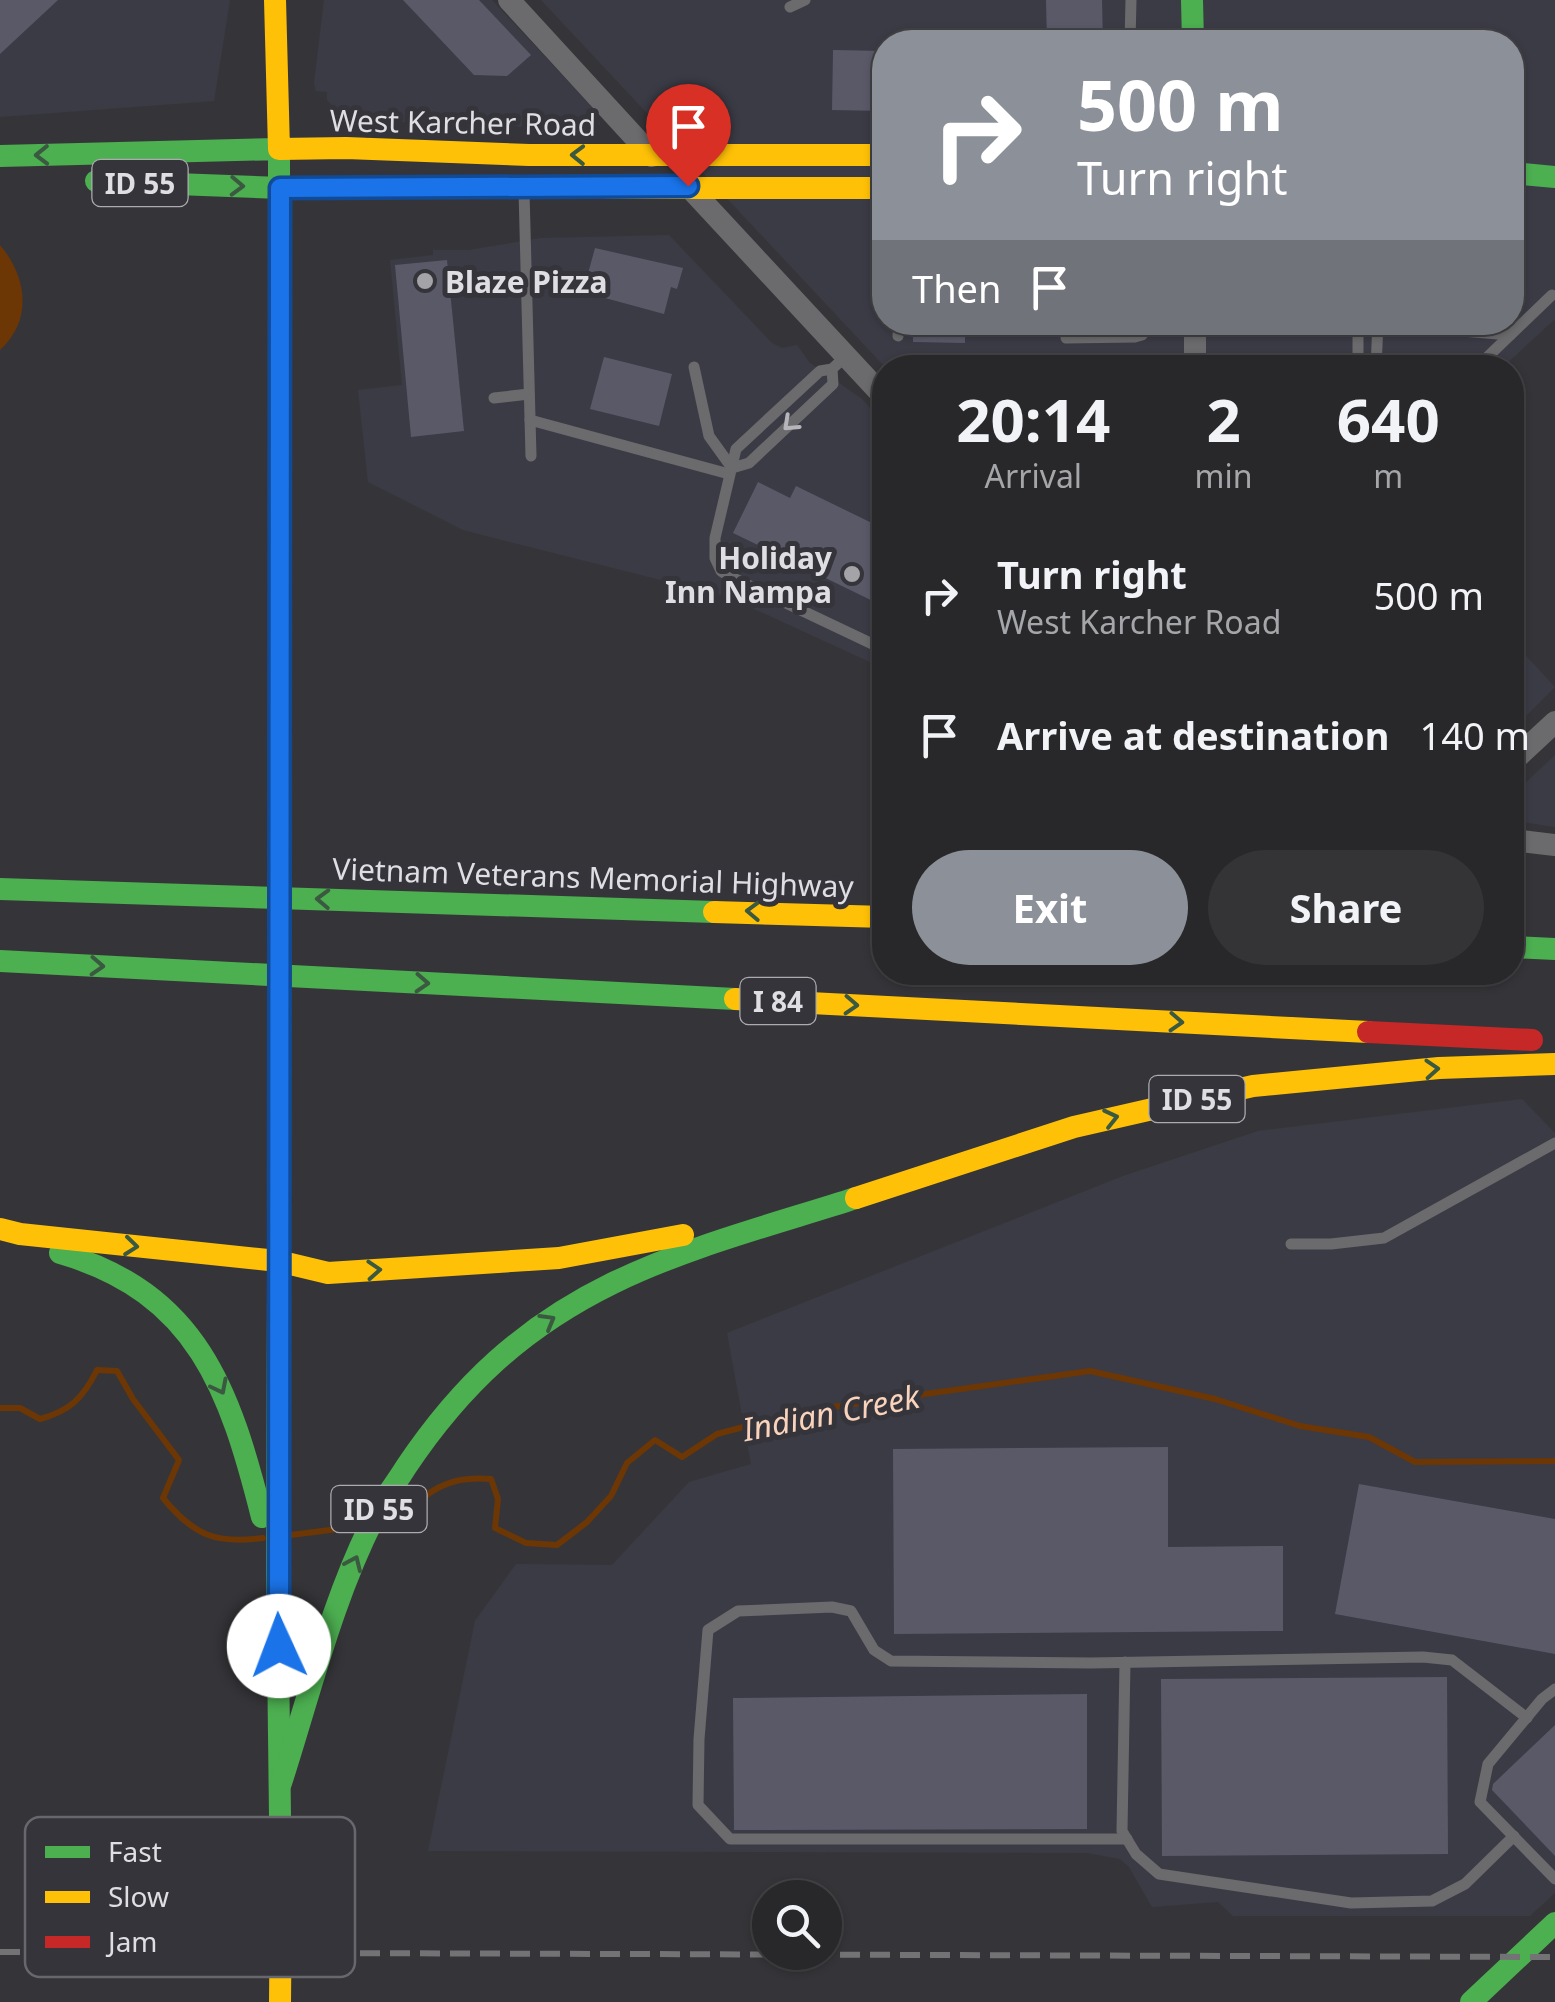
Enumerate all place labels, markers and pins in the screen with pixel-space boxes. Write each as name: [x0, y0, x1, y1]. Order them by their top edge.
pin: [646, 84, 731, 187]
place label: Blaze Pizza: [445, 261, 608, 302]
marker: Blaze Pizza: [414, 270, 436, 292]
place label: Holiday Inn Nampa: [665, 537, 833, 612]
marker: Holiday Inn Nampa: [841, 563, 863, 585]

